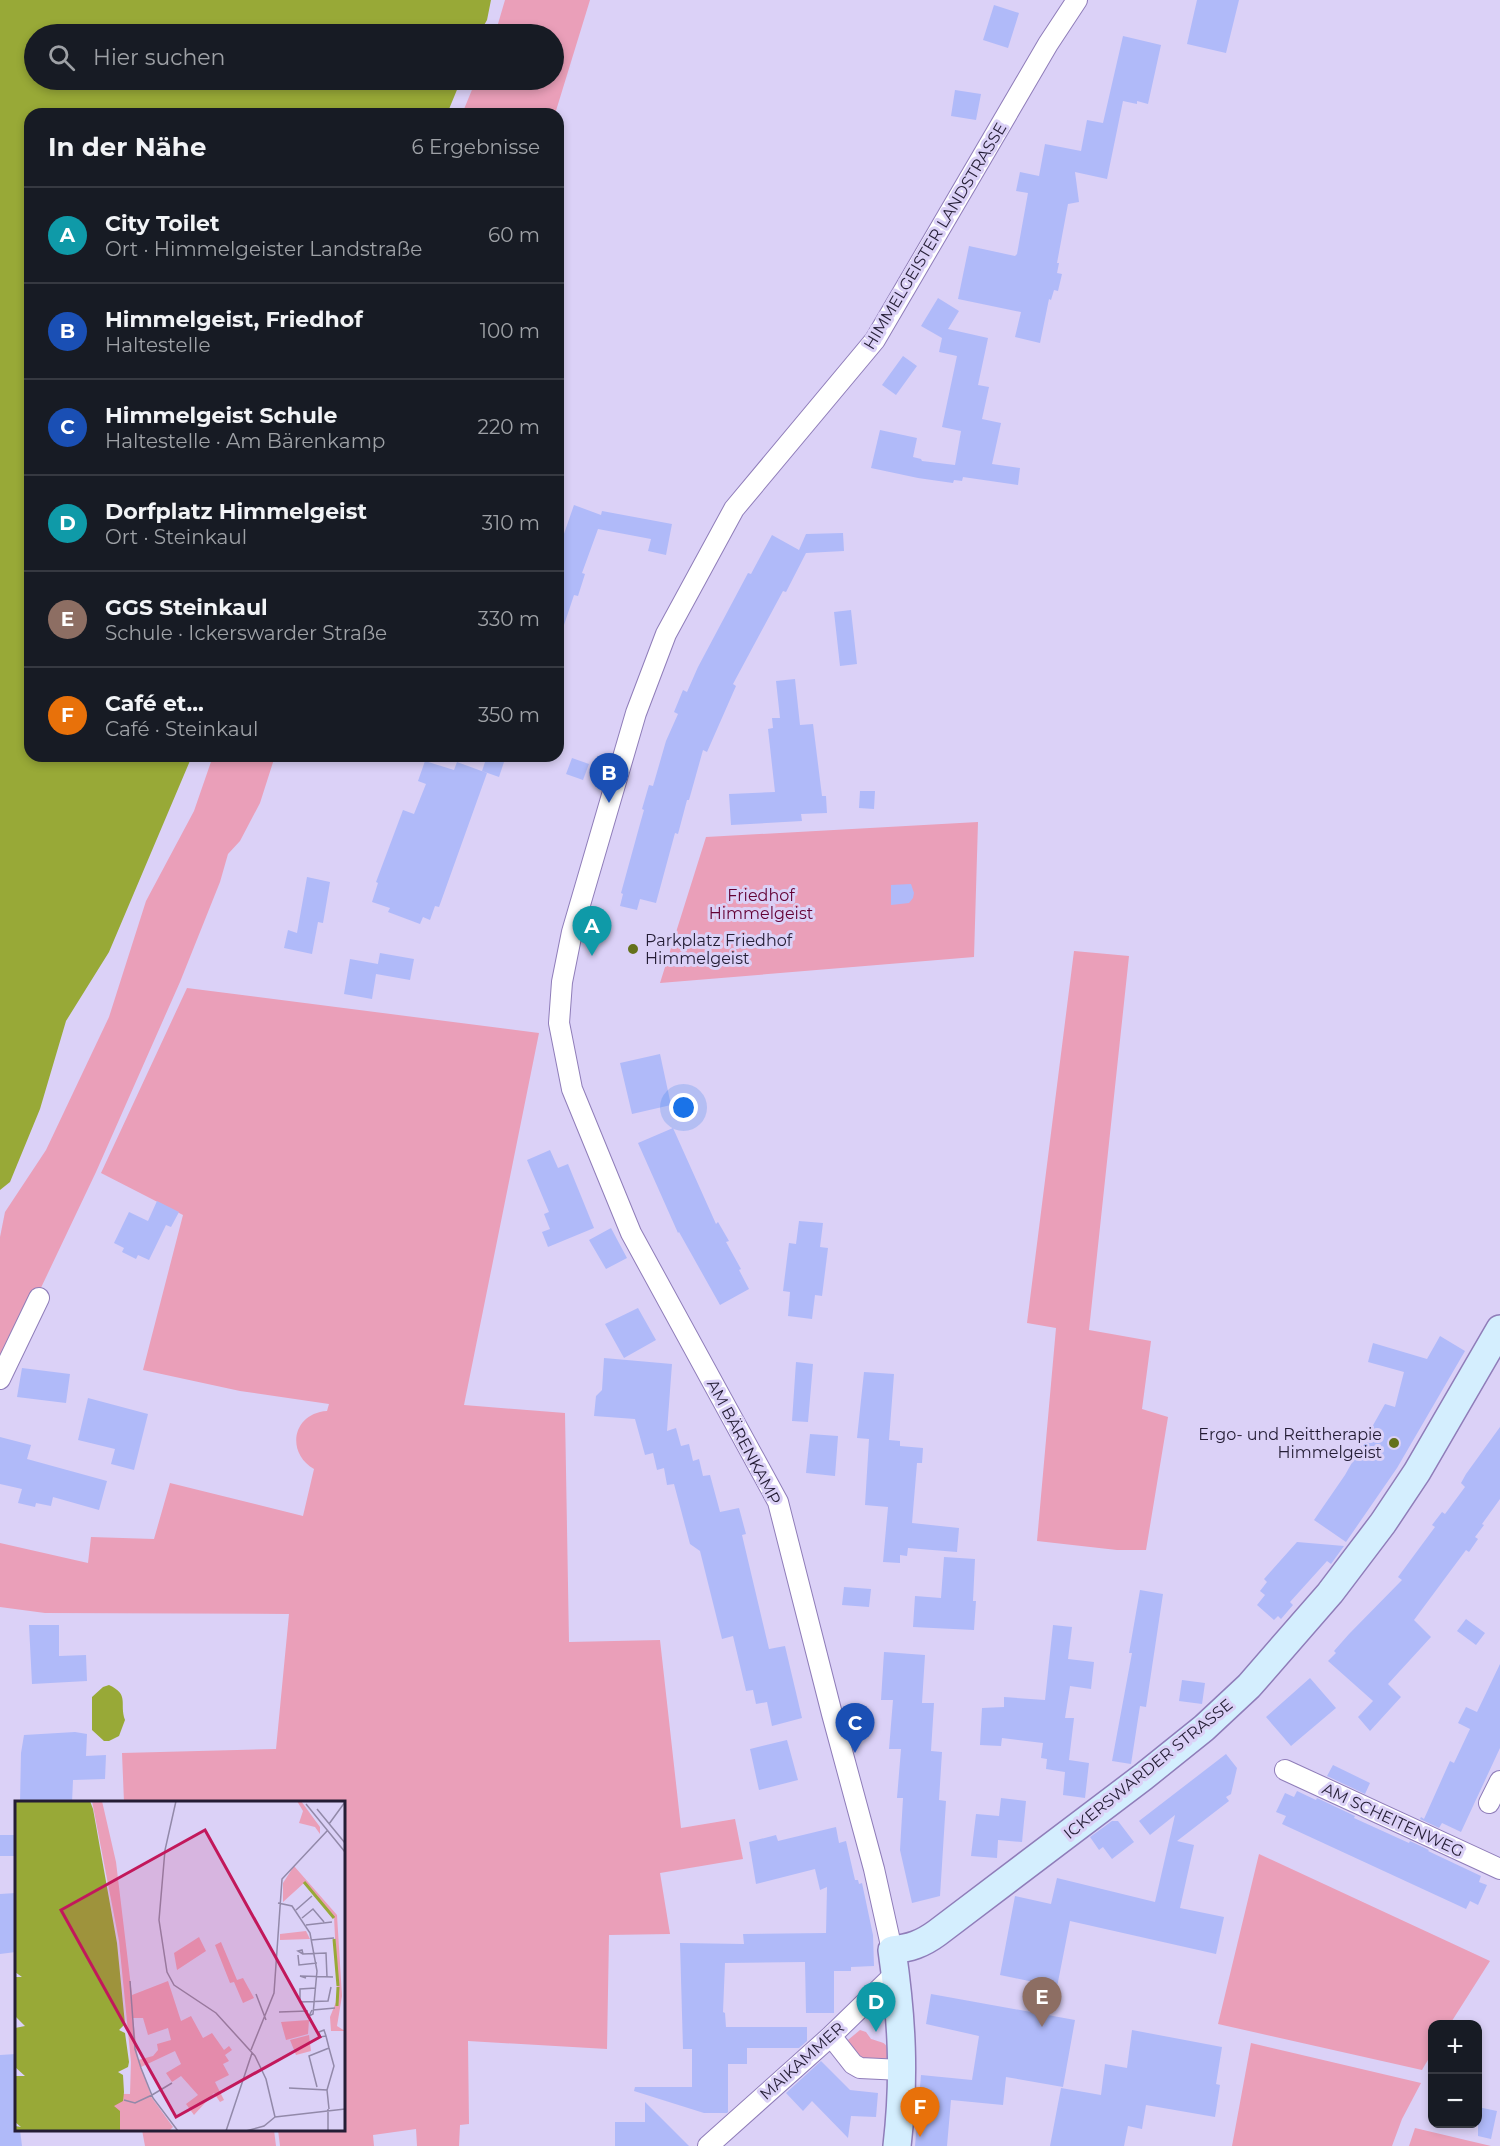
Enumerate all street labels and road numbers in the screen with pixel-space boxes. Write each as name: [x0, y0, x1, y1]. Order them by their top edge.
street label: HIMMELGEISTER LANDSTRASSE: [860, 119, 1010, 353]
street label: AM BÄRENKAMP: [703, 1376, 786, 1508]
street label: ICKERSWARDER STRASSE: [1060, 1695, 1236, 1843]
street label: AM SCHEITENWEG: [1319, 1779, 1467, 1861]
street label: MAIKAMMER: [756, 2018, 848, 2104]

